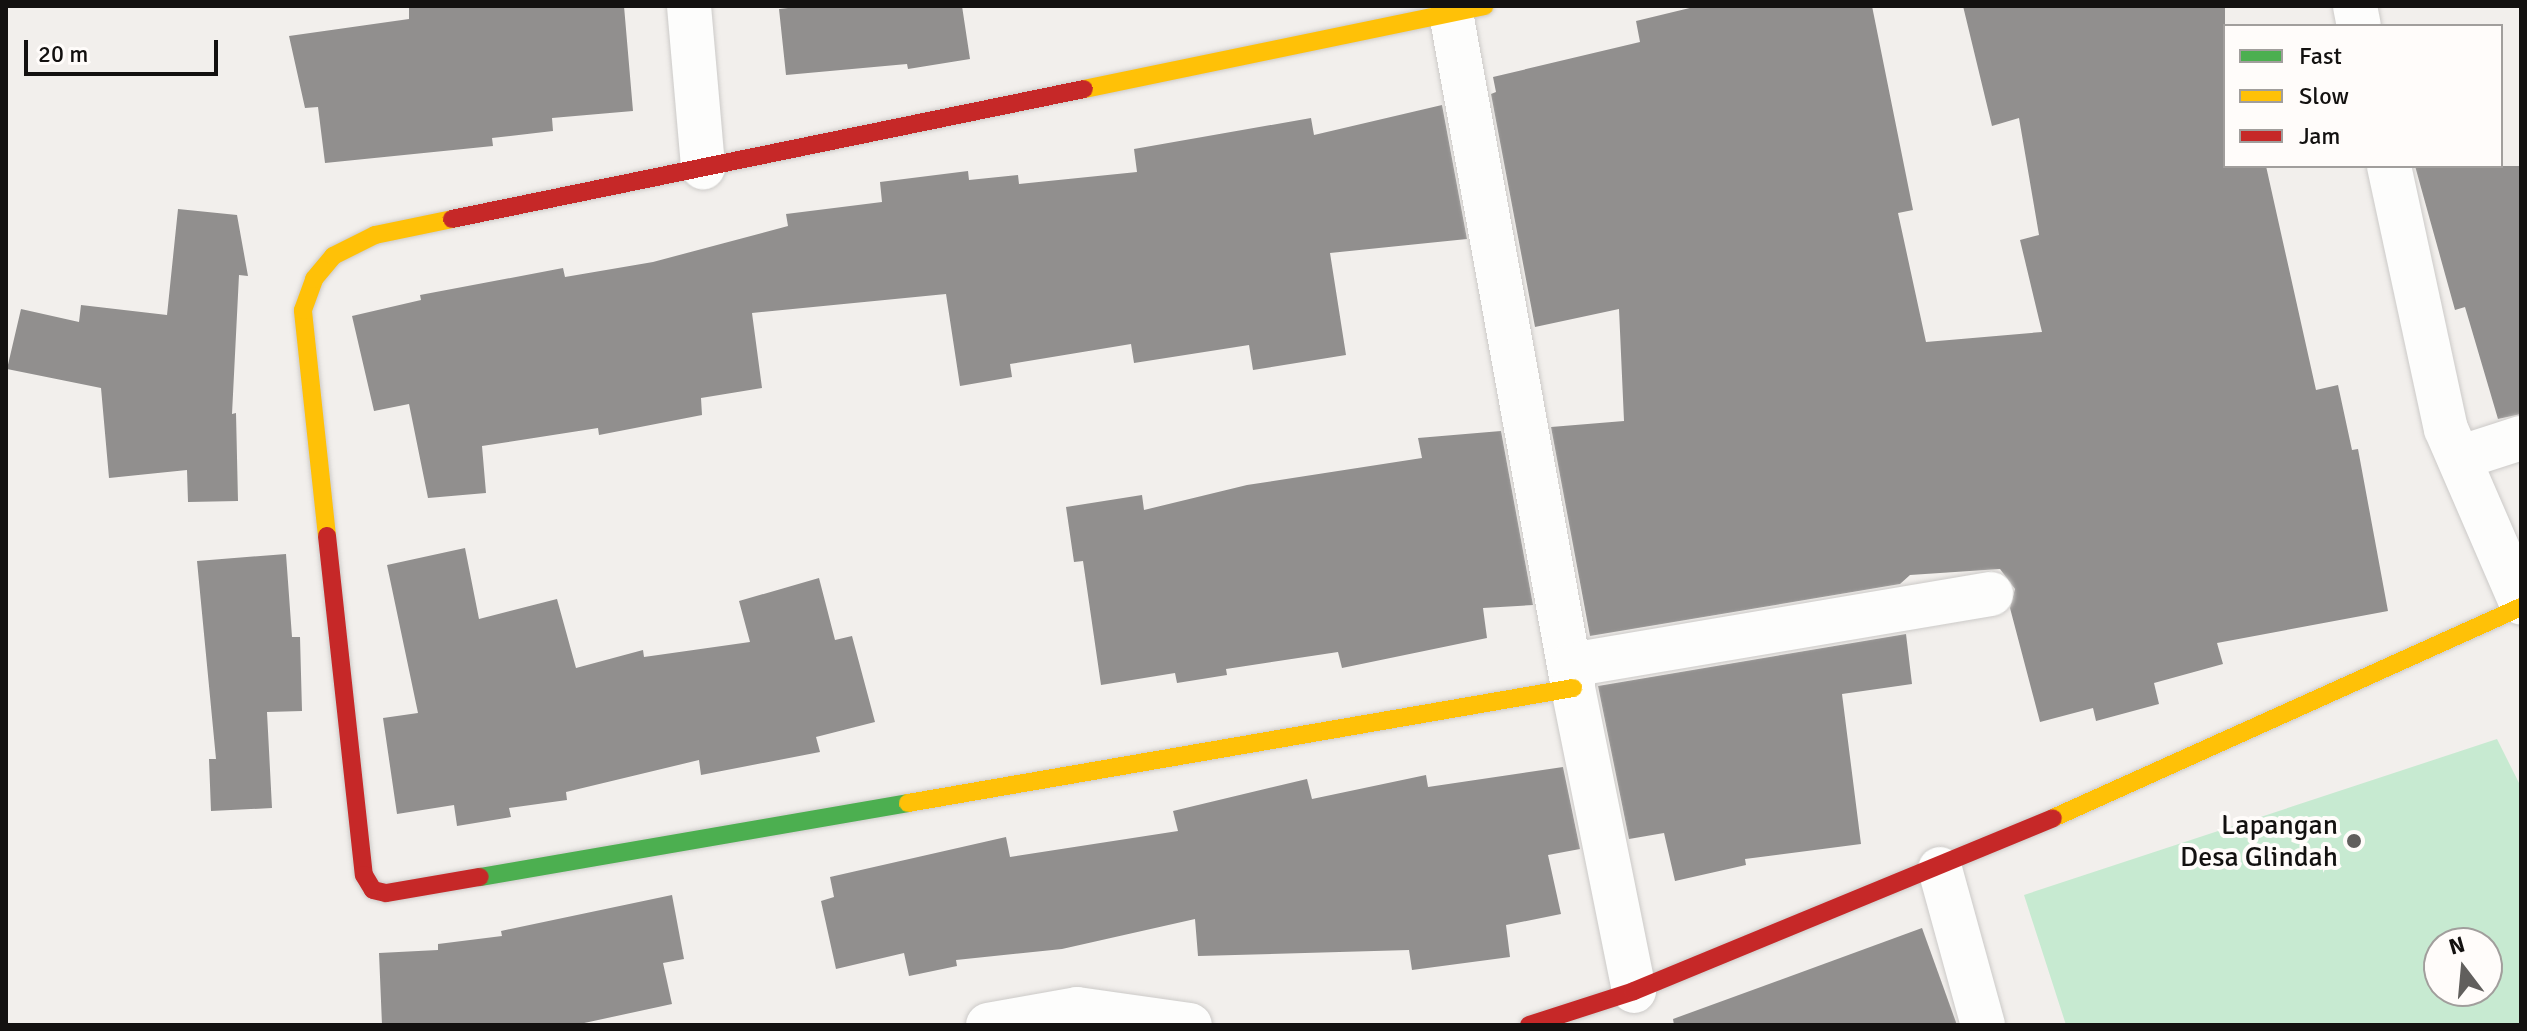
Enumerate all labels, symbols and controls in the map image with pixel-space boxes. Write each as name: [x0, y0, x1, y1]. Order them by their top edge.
scale bar: [28, 24, 222, 74]
legend: [2223, 24, 2503, 168]
text: 20 m: [38, 39, 88, 69]
text: Fast: [2299, 41, 2342, 71]
text: Slow: [2299, 81, 2349, 111]
text: Jam: [2299, 121, 2340, 151]
place label: Lapangan Desa Glindah: [2180, 808, 2338, 874]
marker: Lapangan Desa Glindah: [2345, 832, 2363, 850]
north arrow: [2423, 927, 2503, 1007]
text: N: [2446, 930, 2468, 960]

